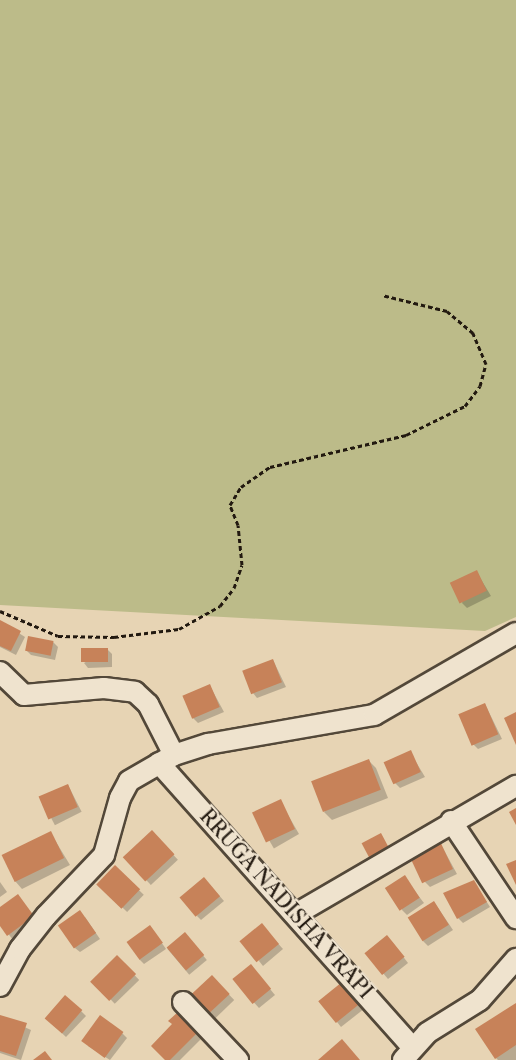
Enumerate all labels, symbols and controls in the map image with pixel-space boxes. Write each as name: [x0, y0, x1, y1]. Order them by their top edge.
street label: RRUGA NADISHA VRAPI: [194, 804, 378, 1004]

